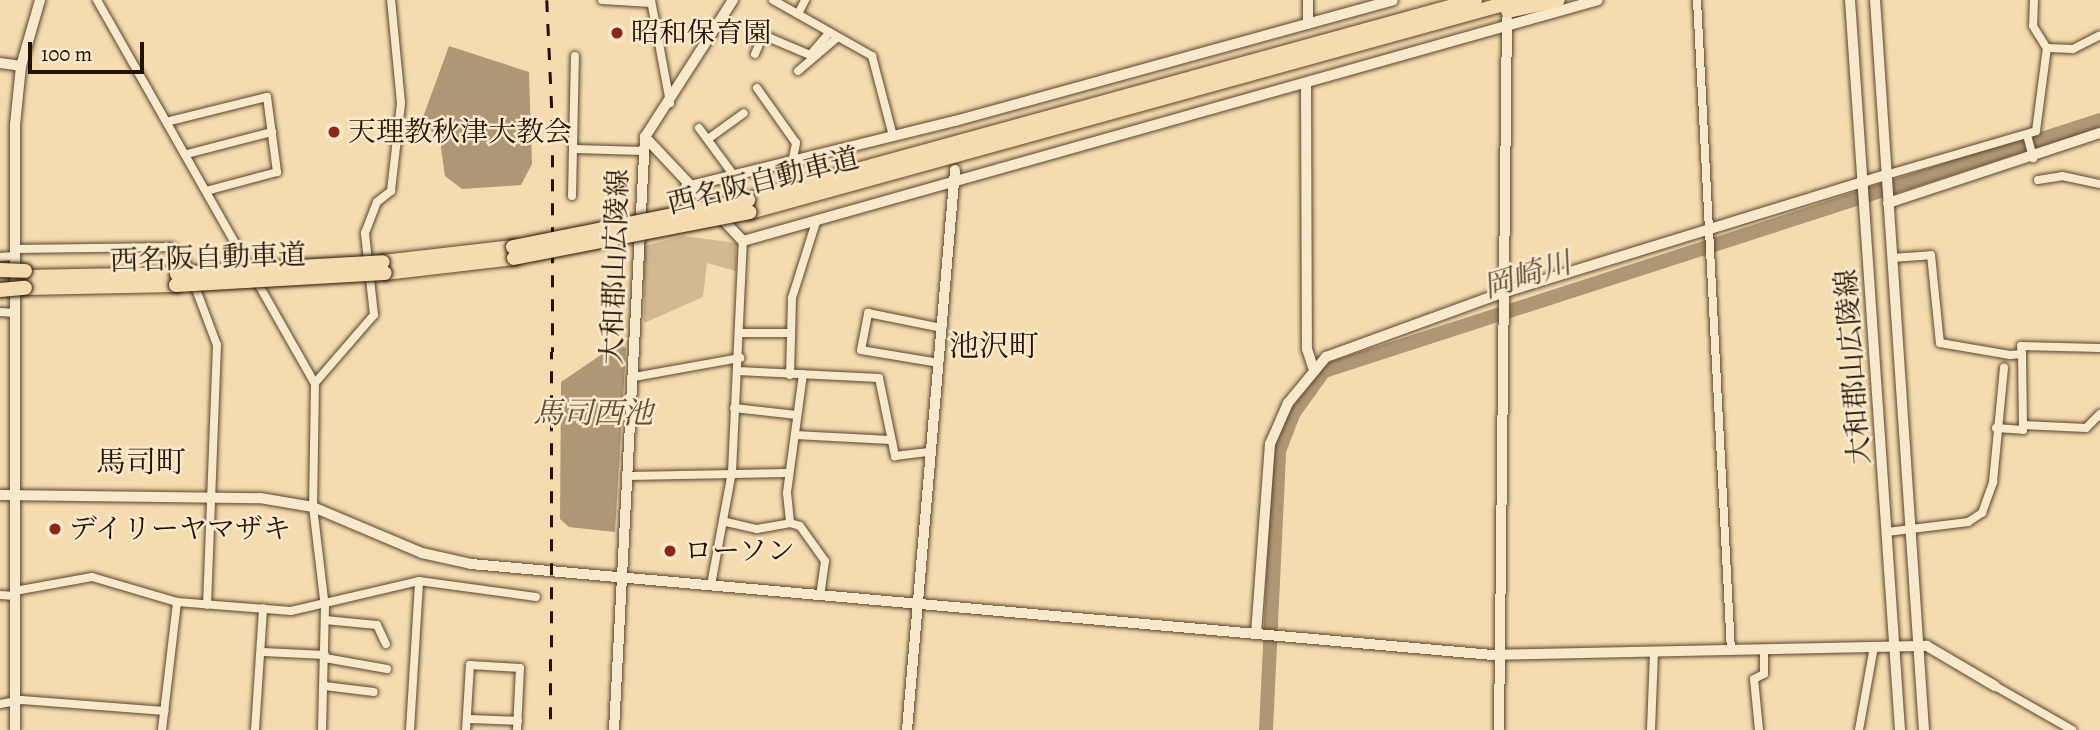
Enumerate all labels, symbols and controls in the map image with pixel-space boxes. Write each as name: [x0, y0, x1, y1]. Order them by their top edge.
place label: 昭和保育園: [631, 16, 771, 50]
marker: 昭和保育園: [609, 25, 625, 41]
scale bar: [32, 28, 147, 72]
text: 100 m: [41, 40, 92, 68]
place label: 天理教秋津大教会: [348, 115, 572, 149]
marker: 天理教秋津大教会: [326, 124, 342, 140]
street label: 西名阪自動車道: [664, 141, 862, 221]
street label: 大和郡山広陵線: [595, 168, 635, 366]
street label: 西名阪自動車道: [109, 238, 307, 278]
water label: 岡崎川: [1479, 245, 1575, 305]
street label: 大和郡山広陵線: [1829, 268, 1877, 466]
district label: 池沢町: [949, 328, 1039, 364]
water label: 馬司西池: [533, 395, 653, 431]
district label: 馬司町: [96, 444, 186, 480]
place label: デイリーヤマザキ: [69, 512, 293, 546]
marker: デイリーヤマザキ: [47, 521, 63, 537]
place label: ローソン: [684, 534, 796, 568]
marker: ローソン: [662, 543, 678, 559]

